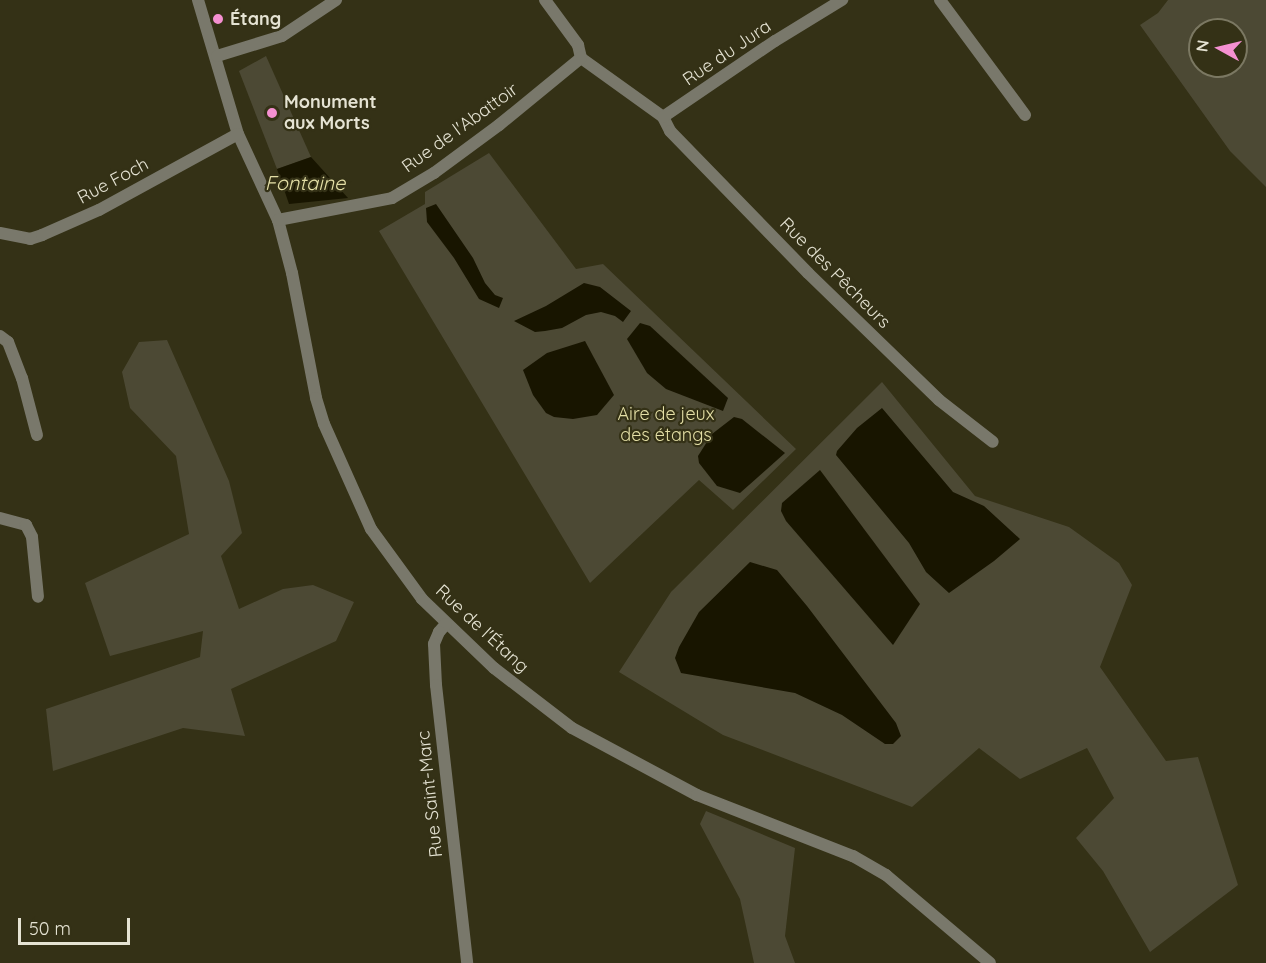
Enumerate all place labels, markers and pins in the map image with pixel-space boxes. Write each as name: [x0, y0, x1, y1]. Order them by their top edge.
place label: Étang: [230, 8, 281, 30]
marker: Étang: [211, 12, 225, 26]
place label: Monument aux Morts: [284, 92, 377, 134]
marker: Monument aux Morts: [265, 106, 279, 120]

